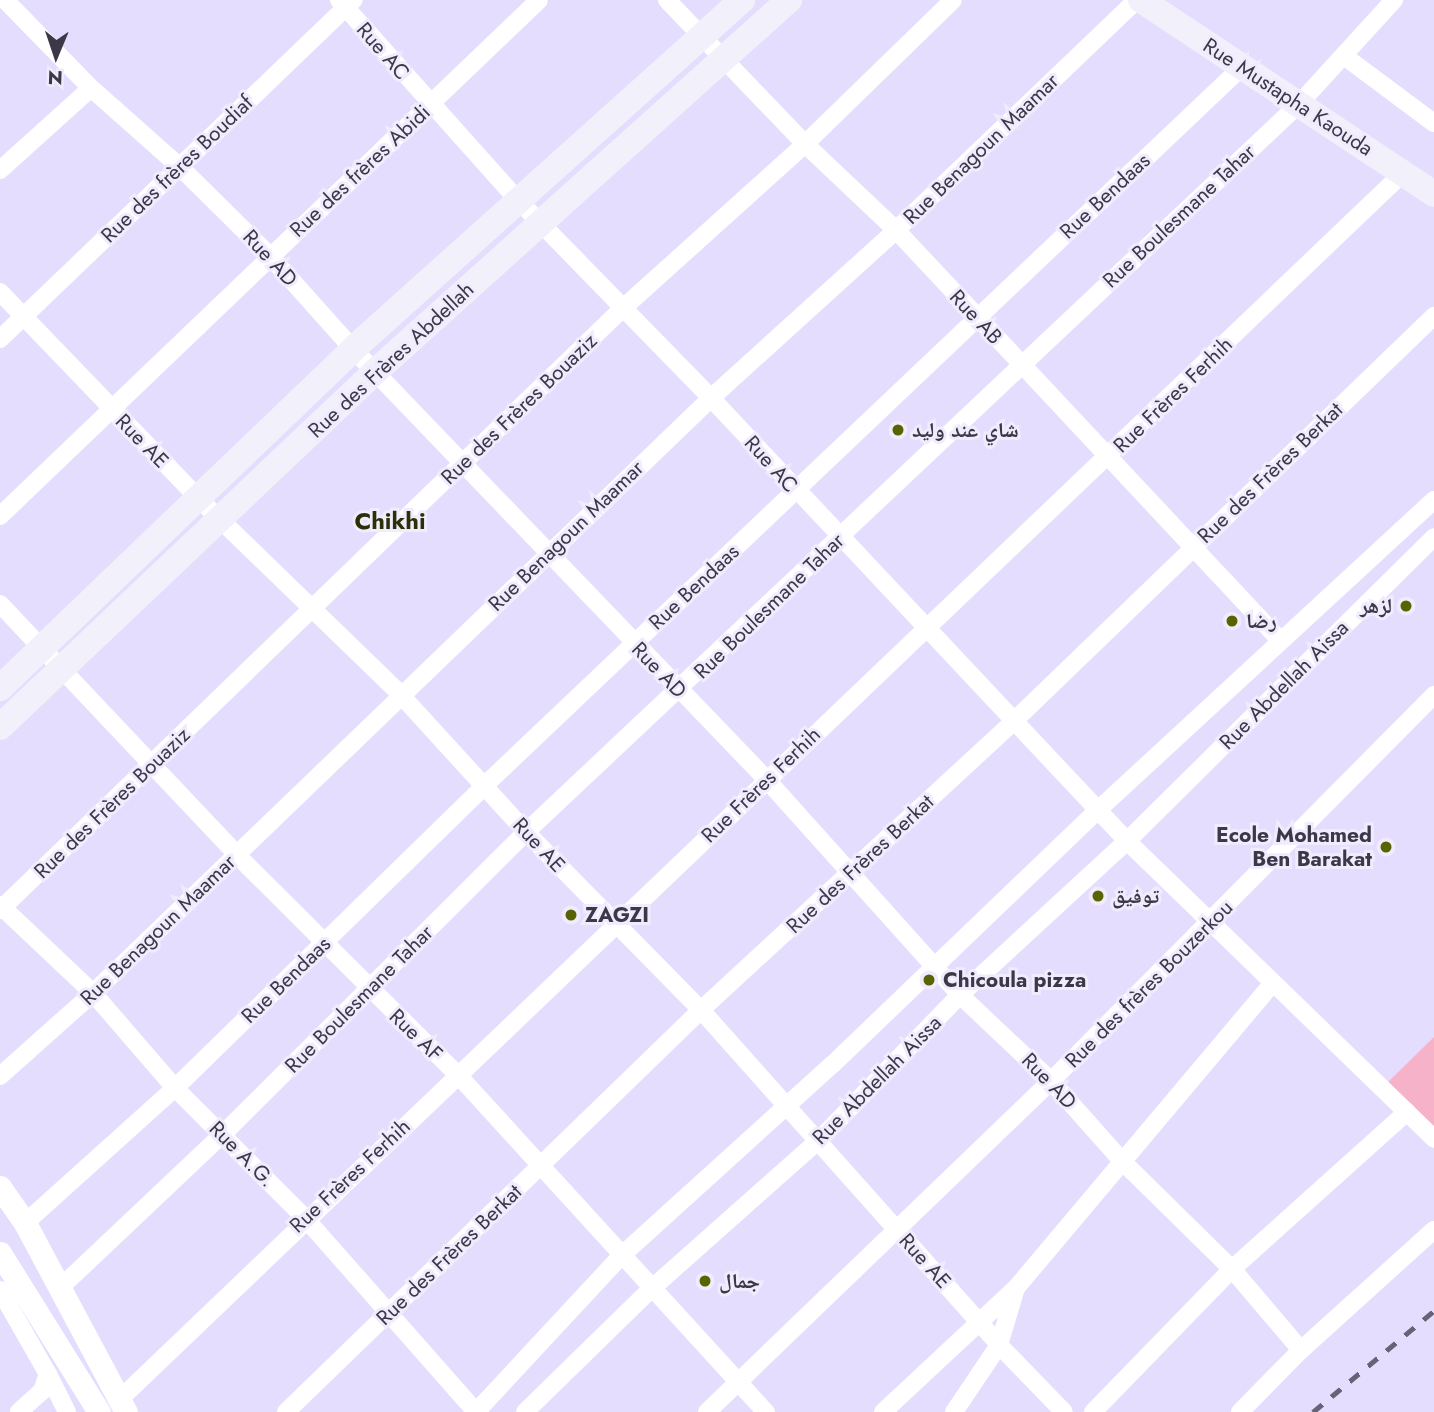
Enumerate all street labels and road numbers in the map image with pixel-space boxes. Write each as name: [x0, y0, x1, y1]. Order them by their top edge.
street label: Rue AC: [351, 17, 415, 85]
street label: Rue Mustapha Kaouda: [1198, 33, 1378, 161]
street label: Rue Benagoun Maamar: [898, 68, 1064, 230]
street label: Rue des frères Boudiaf: [96, 90, 258, 248]
street label: Rue des frères Abidi: [285, 100, 435, 242]
street label: Rue Boulesmane Tahar: [1098, 139, 1260, 293]
street label: Rue Bendaas: [1055, 148, 1155, 244]
street label: Rue AD: [238, 225, 302, 291]
street label: Rue des Frères Abdellah: [303, 277, 479, 443]
street label: Rue AB: [944, 284, 1008, 350]
street label: Rue des Frères Bouaziz: [436, 328, 602, 490]
street label: Rue Frères Ferhih: [1108, 332, 1238, 458]
street label: Rue des Frères Berkat: [1192, 397, 1348, 549]
street label: Rue AE: [110, 409, 174, 473]
street label: Rue AC: [739, 430, 803, 498]
street label: Rue Benagoun Maamar: [483, 455, 649, 617]
street label: Rue Boulesmane Tahar: [689, 528, 849, 684]
street label: Rue Bendaas: [644, 539, 744, 635]
street label: Rue Abdellah Aissa: [1214, 615, 1354, 755]
street label: Rue AD: [626, 637, 692, 703]
street label: Rue des Frères Bouaziz: [29, 722, 195, 884]
street label: Rue Frères Ferhih: [696, 722, 826, 848]
street label: Rue des Frères Berkat: [781, 789, 939, 939]
street label: Rue AE: [508, 813, 570, 877]
street label: Rue Benagoun Maamar: [75, 849, 241, 1011]
street label: Rue des frères Bouzerkou: [1060, 895, 1238, 1073]
street label: Rue Boulesmane Tahar: [280, 920, 438, 1078]
street label: Rue Bendaas: [236, 931, 336, 1029]
street label: Rue AF: [384, 1004, 448, 1066]
street label: Rue Abdellah Aissa: [807, 1010, 947, 1150]
street label: Rue AD: [1016, 1048, 1082, 1114]
street label: Rue Frères Ferhih: [285, 1114, 415, 1238]
street label: Rue A.G.: [204, 1116, 280, 1192]
street label: Rue des Frères Berkat: [371, 1179, 527, 1331]
street label: Rue AE: [894, 1228, 956, 1294]

